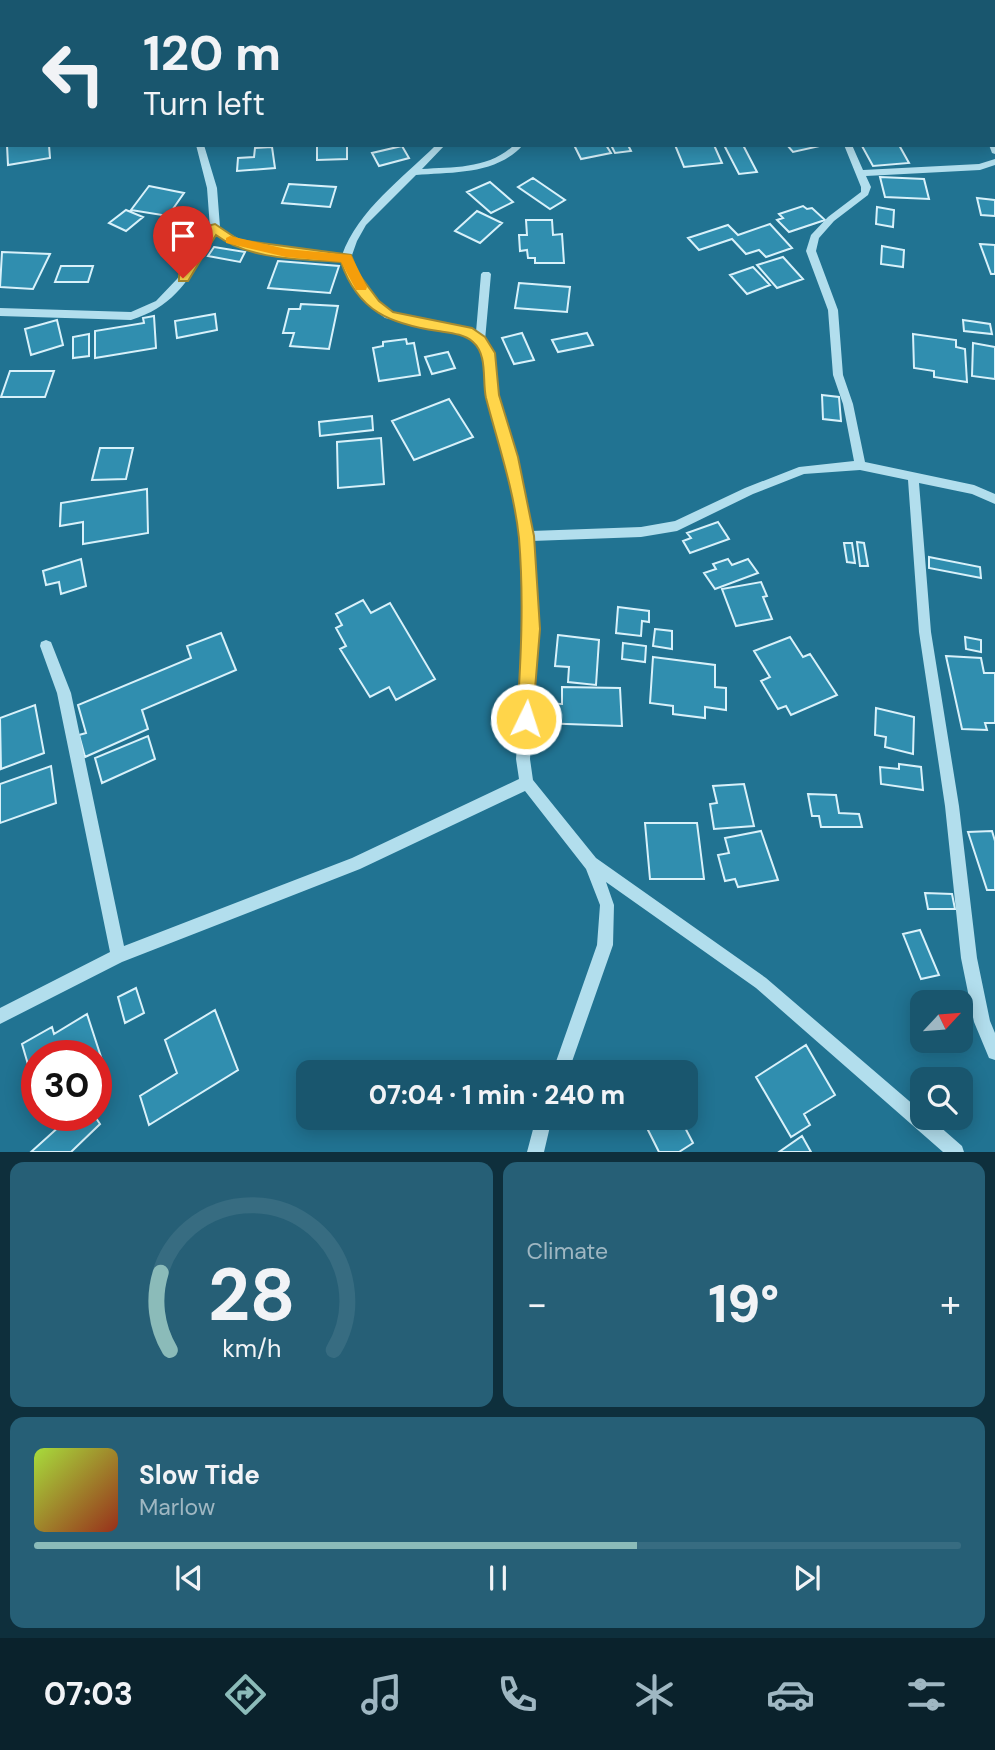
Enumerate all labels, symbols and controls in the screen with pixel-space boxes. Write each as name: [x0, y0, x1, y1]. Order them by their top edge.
text: 120 m: [143, 21, 281, 85]
icon: left: [28, 28, 119, 119]
text: Turn left: [143, 83, 265, 125]
pin: [153, 206, 213, 278]
icon: arrive: [164, 217, 202, 255]
position arrow: [489, 682, 563, 756]
north arrow: [910, 990, 973, 1054]
map controls: [910, 990, 973, 1130]
speed limit sign: 30: [21, 1040, 112, 1131]
button: search: [910, 1067, 973, 1130]
text: 07:04 · 1 min · 240 m: [369, 1078, 625, 1112]
text: Climate: [527, 1236, 608, 1266]
text: 28: [207, 1249, 295, 1344]
text: 19°: [708, 1270, 779, 1338]
text: −: [527, 1279, 547, 1329]
text: +: [940, 1279, 961, 1329]
text: km/h: [222, 1332, 281, 1365]
text: Slow Tide: [139, 1458, 260, 1492]
text: Marlow: [139, 1492, 215, 1522]
icon: previous: [170, 1559, 208, 1597]
icon: pause: [479, 1559, 517, 1597]
icon: next: [788, 1559, 826, 1597]
icon: directions: [221, 1670, 270, 1719]
icon: music: [357, 1670, 406, 1719]
icon: phone: [493, 1670, 542, 1719]
icon: climate: [630, 1670, 679, 1719]
icon: car: [766, 1670, 815, 1719]
icon: filters: [902, 1670, 951, 1719]
text: 07:03: [44, 1673, 133, 1715]

